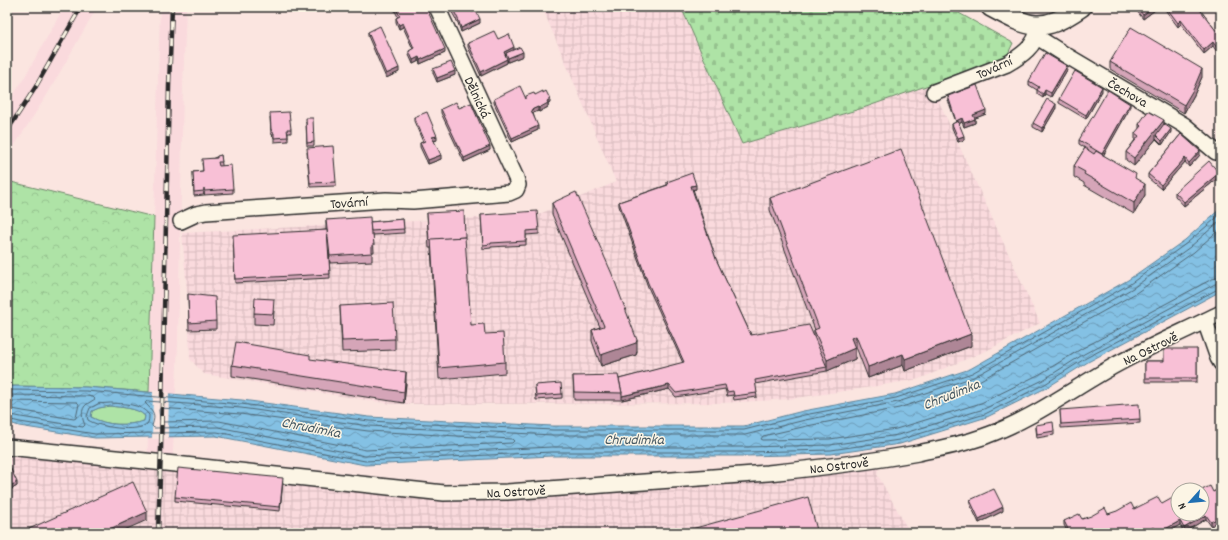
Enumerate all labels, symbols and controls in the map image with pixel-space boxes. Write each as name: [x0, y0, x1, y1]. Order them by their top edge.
street label: Tovární: [974, 51, 1017, 86]
street label: Dělnická: [458, 74, 495, 122]
street label: Čechova: [1103, 74, 1151, 114]
street label: Tovární: [330, 193, 370, 215]
street label: Na Ostrově: [1120, 328, 1182, 372]
water label: Chrudimka: [920, 374, 984, 417]
water label: Chrudimka: [279, 412, 343, 446]
water label: Chrudimka: [604, 430, 665, 452]
street label: Na Ostrově: [809, 453, 870, 481]
street label: Na Ostrově: [486, 481, 546, 505]
north arrow: [1170, 482, 1210, 522]
text: N: [1174, 499, 1191, 512]

